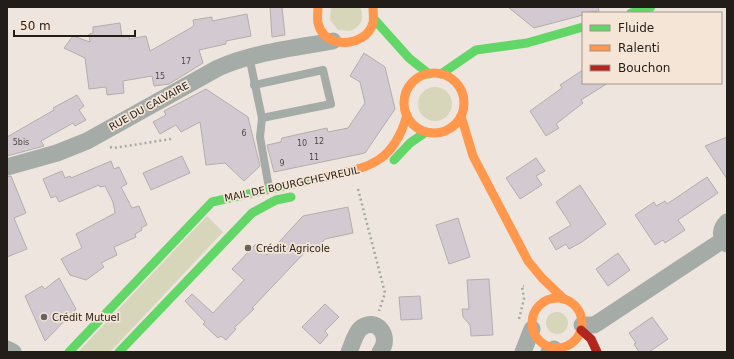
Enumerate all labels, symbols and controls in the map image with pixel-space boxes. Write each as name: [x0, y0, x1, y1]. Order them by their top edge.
scale bar: [14, 12, 135, 38]
legend: [582, 12, 722, 84]
text: 50 m: [20, 19, 51, 33]
text: Fluide: [618, 21, 654, 35]
text: Ralenti: [618, 41, 660, 55]
house number: 17: [181, 57, 191, 66]
text: Bouchon: [618, 61, 670, 75]
house number: 15: [155, 72, 165, 81]
street label: RUE DU CALVAIRE: [107, 79, 191, 133]
house number: 6: [241, 129, 247, 138]
house number: 12: [314, 137, 324, 146]
house number: 5bis: [13, 138, 29, 147]
house number: 10: [297, 139, 307, 148]
house number: 11: [309, 153, 319, 162]
house number: 9: [279, 159, 285, 168]
street label: MAIL DE BOURGCHEVREUIL: [224, 164, 361, 204]
marker: Crédit Agricole: [243, 243, 253, 253]
place label: Crédit Agricole: [256, 243, 330, 254]
marker: Crédit Mutuel: [39, 312, 49, 322]
place label: Crédit Mutuel: [52, 312, 119, 323]

